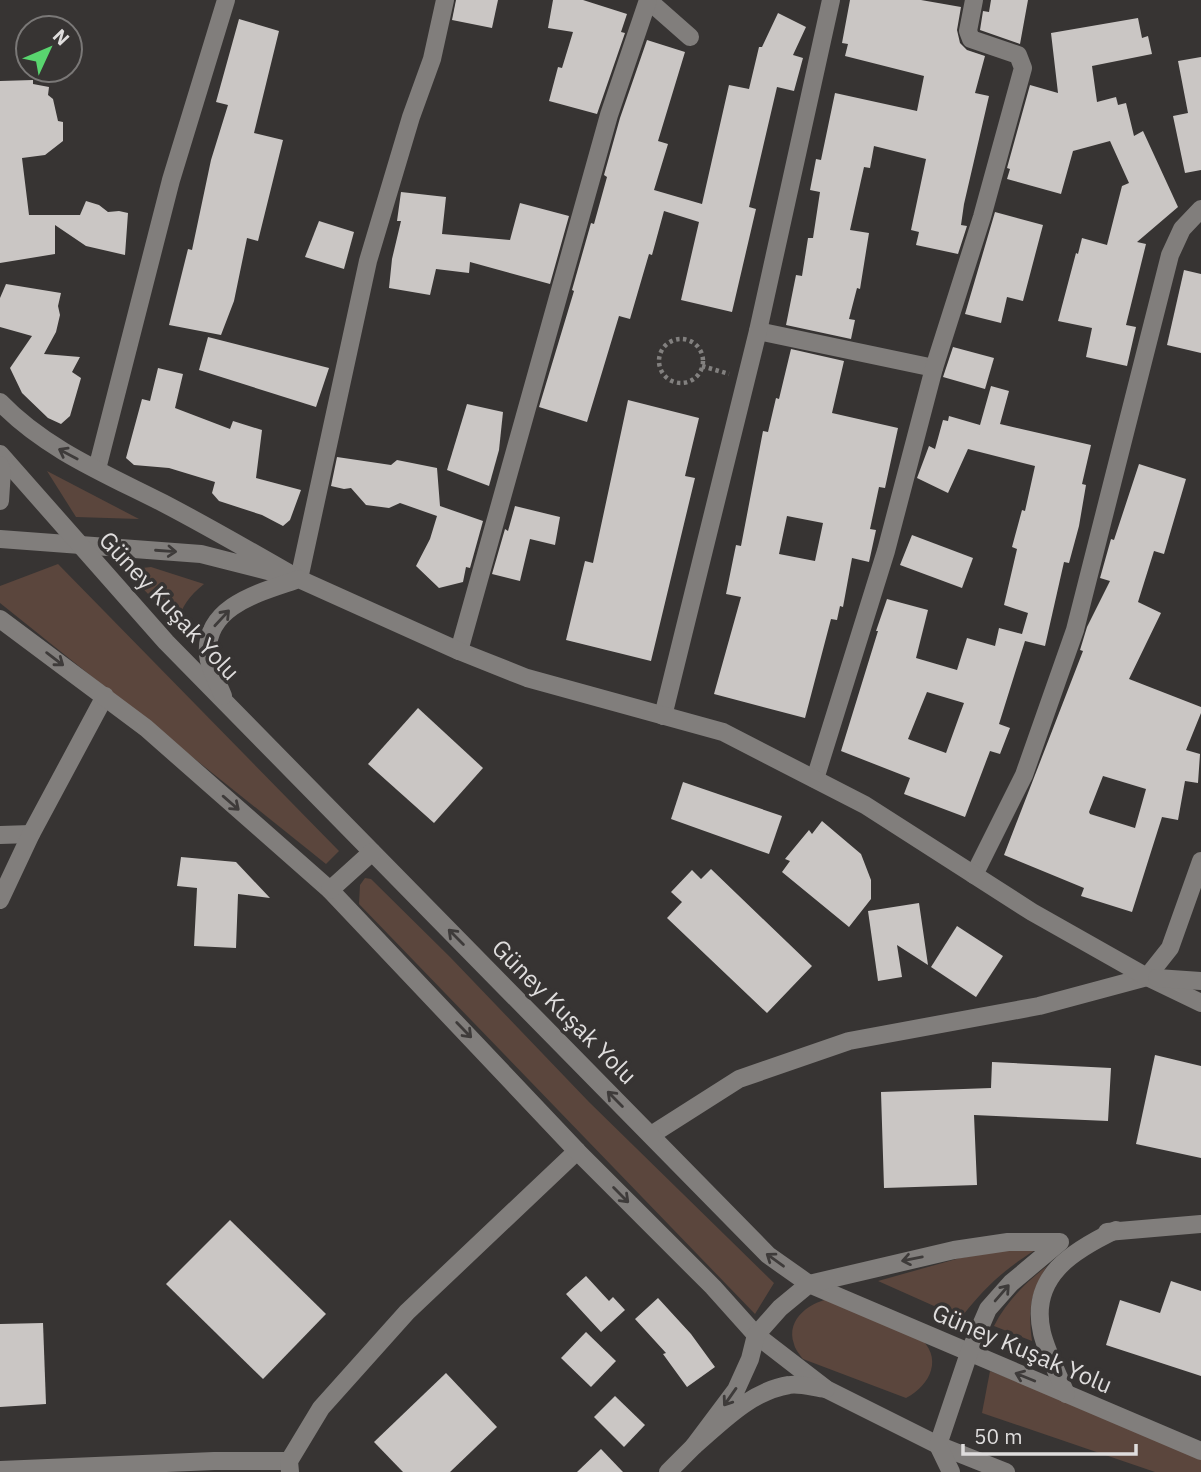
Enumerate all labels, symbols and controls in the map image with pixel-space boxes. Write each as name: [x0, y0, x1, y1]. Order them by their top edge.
north arrow: [14, 14, 84, 84]
text: N: [48, 24, 75, 50]
one-way arrow: [58, 447, 79, 460]
street label: Güney Kuşak Yolu: [92, 524, 247, 687]
one-way arrow: [154, 545, 177, 558]
one-way arrow: [213, 609, 230, 627]
one-way arrow: [45, 652, 64, 667]
one-way arrow: [222, 795, 240, 811]
one-way arrow: [447, 928, 464, 945]
street label: Güney Kuşak Yolu: [485, 932, 644, 1091]
one-way arrow: [455, 1021, 472, 1038]
one-way arrow: [607, 1091, 624, 1108]
one-way arrow: [612, 1186, 629, 1203]
one-way arrow: [766, 1253, 785, 1267]
one-way arrow: [901, 1253, 924, 1267]
one-way arrow: [994, 1284, 1010, 1302]
street label: Güney Kuşak Yolu: [927, 1296, 1117, 1400]
one-way arrow: [1015, 1369, 1037, 1382]
one-way arrow: [723, 1387, 737, 1406]
scale bar: [963, 1412, 1136, 1456]
text: 50 m: [974, 1422, 1023, 1450]

